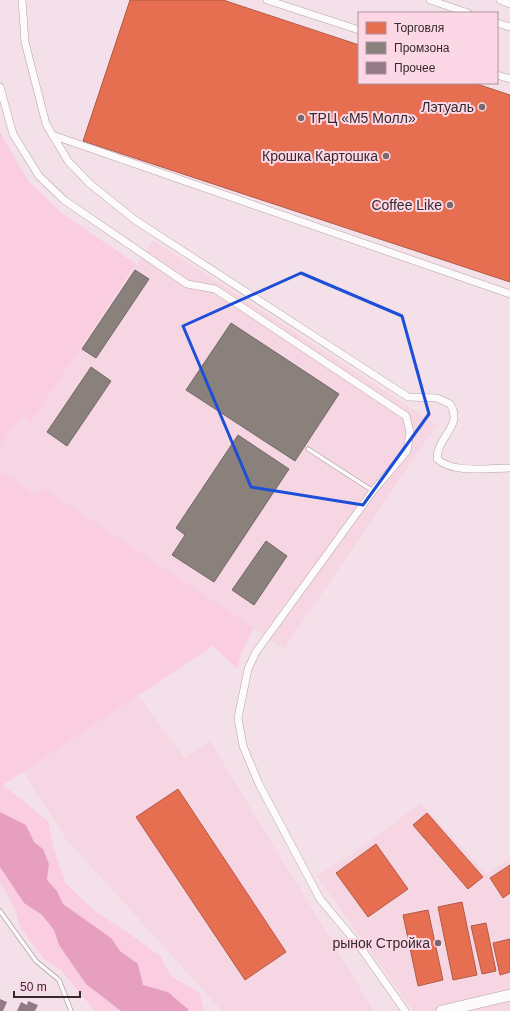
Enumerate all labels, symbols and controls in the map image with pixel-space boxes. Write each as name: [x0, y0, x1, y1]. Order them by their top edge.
legend: [358, 12, 498, 84]
text: Торговля: [394, 21, 444, 35]
text: Промзона: [394, 41, 450, 55]
text: Прочее: [394, 61, 436, 75]
place label: Лэтуаль: [421, 99, 474, 115]
marker: Лэтуаль: [477, 102, 487, 112]
place label: ТРЦ «М5 Молл»: [309, 110, 416, 126]
marker: ТРЦ «М5 Молл»: [296, 113, 306, 123]
place label: Крошка Картошка: [262, 148, 378, 164]
marker: Крошка Картошка: [381, 151, 391, 161]
place label: Coffee Like: [371, 197, 442, 213]
marker: Coffee Like: [445, 200, 455, 210]
place label: рынок Стройка: [332, 935, 430, 951]
marker: рынок Стройка: [433, 938, 443, 948]
scale bar: [14, 973, 80, 999]
text: 50 m: [20, 980, 47, 994]

